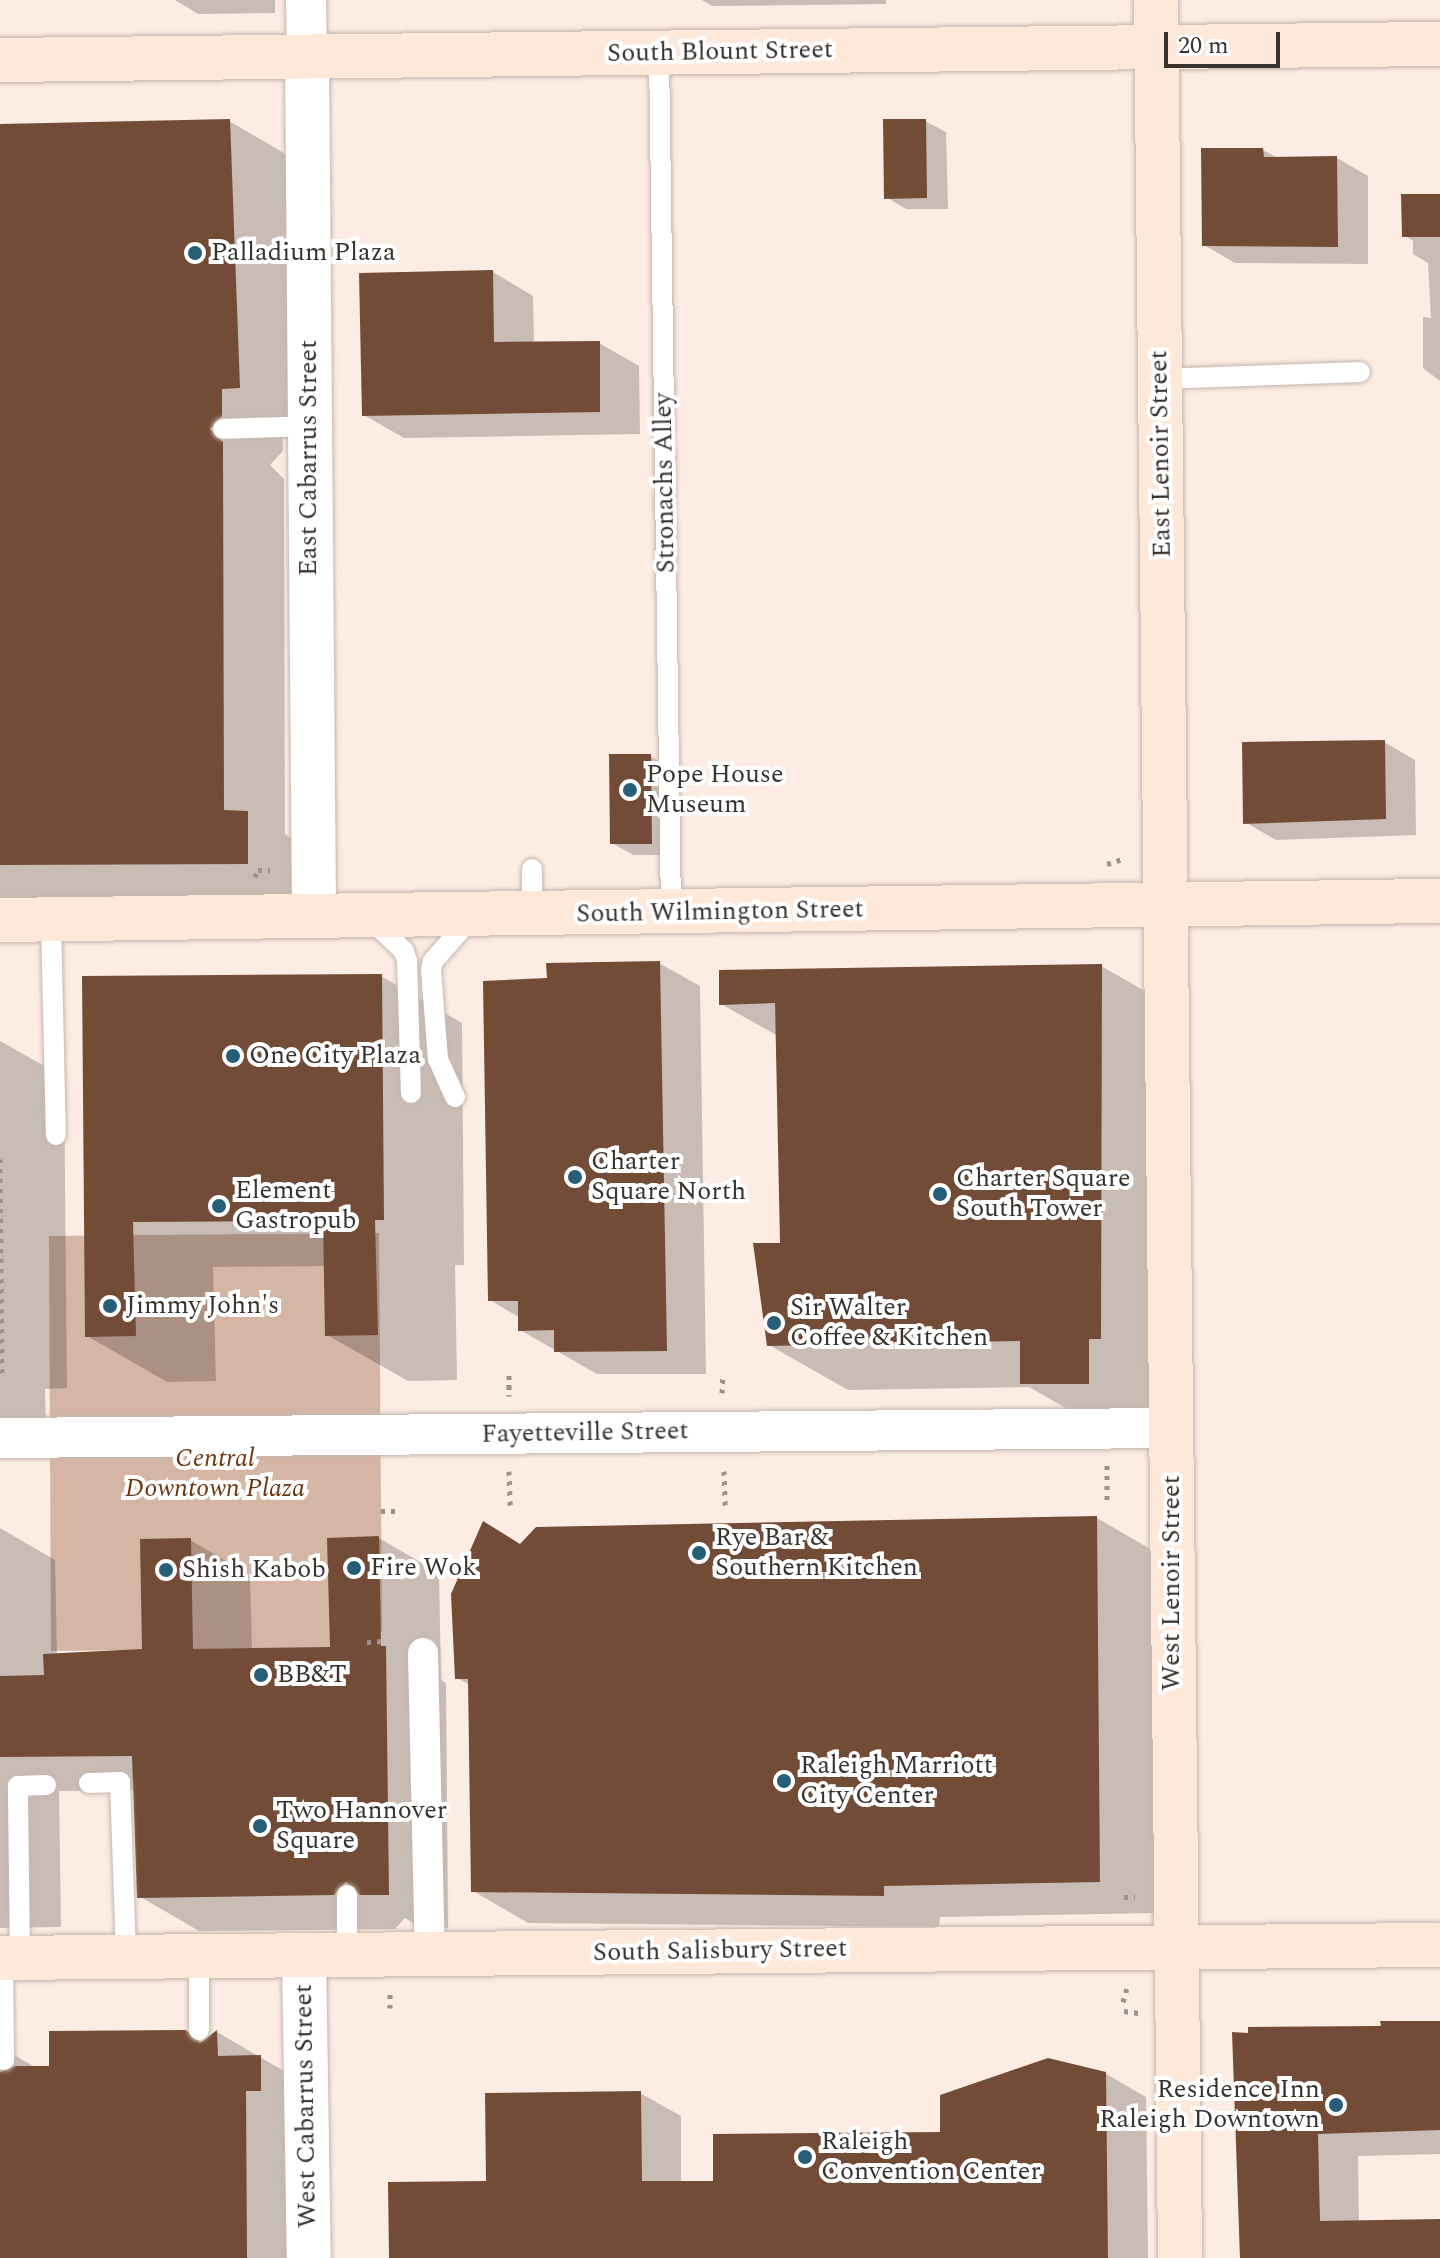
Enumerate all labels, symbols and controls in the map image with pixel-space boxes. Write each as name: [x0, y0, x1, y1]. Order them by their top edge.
scale bar: [1168, 16, 1284, 66]
text: 20 m: [1178, 28, 1229, 64]
street label: South Blount Street: [607, 34, 833, 70]
place label: Palladium Plaza: [211, 237, 396, 269]
marker: Palladium Plaza: [186, 244, 204, 262]
street label: East Cabarrus Street: [293, 340, 325, 576]
street label: East Lenoir Street: [1144, 350, 1178, 558]
street label: Stronachs Alley: [648, 392, 682, 574]
place label: Pope House Museum: [646, 759, 784, 820]
marker: Pope House Museum: [621, 781, 639, 799]
street label: South Wilmington Street: [576, 894, 864, 930]
place label: One City Plaza: [249, 1040, 421, 1072]
marker: One City Plaza: [224, 1047, 242, 1065]
place label: Charter Square North: [591, 1146, 746, 1208]
place label: Charter Square South Tower: [956, 1163, 1131, 1224]
marker: Charter Square North: [566, 1168, 584, 1186]
place label: Element Gastropub: [235, 1175, 356, 1236]
marker: Charter Square South Tower: [931, 1185, 949, 1203]
marker: Element Gastropub: [210, 1197, 228, 1215]
place label: Jimmy John's: [126, 1290, 279, 1322]
place label: Sir Walter Coffee & Kitchen: [790, 1292, 988, 1354]
marker: Jimmy John's: [101, 1297, 119, 1315]
marker: Sir Walter Coffee & Kitchen: [765, 1314, 783, 1332]
street label: Fayetteville Street: [481, 1416, 689, 1450]
park label: Central Downtown Plaza: [125, 1443, 305, 1504]
street label: West Lenoir Street: [1156, 1475, 1188, 1691]
place label: Rye Bar & Southern Kitchen: [715, 1522, 918, 1584]
marker: Rye Bar & Southern Kitchen: [690, 1544, 708, 1562]
place label: Fire Wok: [370, 1552, 477, 1584]
place label: Shish Kabob: [182, 1554, 326, 1586]
marker: Fire Wok: [345, 1559, 363, 1577]
marker: Shish Kabob: [157, 1561, 175, 1579]
place label: BB&T: [277, 1659, 347, 1691]
marker: BB&T: [252, 1666, 270, 1684]
place label: Raleigh Marriott City Center: [800, 1750, 993, 1812]
marker: Raleigh Marriott City Center: [775, 1772, 793, 1790]
place label: Two Hannover Square: [276, 1795, 447, 1856]
marker: Two Hannover Square: [251, 1817, 269, 1835]
street label: South Salisbury Street: [593, 1933, 847, 1969]
street label: West Cabarrus Street: [288, 1984, 324, 2228]
place label: Residence Inn Raleigh Downtown: [1099, 2074, 1320, 2136]
marker: Residence Inn Raleigh Downtown: [1327, 2096, 1345, 2114]
place label: Raleigh Convention Center: [821, 2126, 1041, 2188]
marker: Raleigh Convention Center: [796, 2148, 814, 2166]

